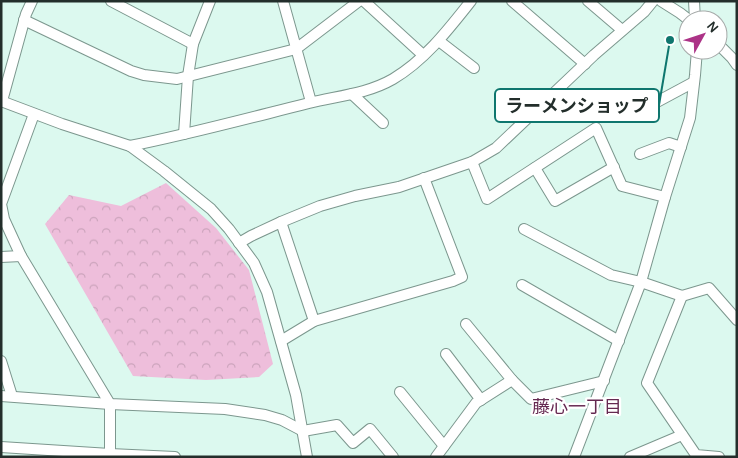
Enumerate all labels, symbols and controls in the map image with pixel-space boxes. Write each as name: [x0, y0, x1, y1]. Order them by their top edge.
north arrow: [678, 10, 728, 60]
text: N: [703, 18, 722, 36]
callout: ラーメンショップ: [495, 89, 659, 122]
text: ラーメンショップ: [505, 95, 649, 117]
district label: 藤心一丁目: [532, 396, 622, 418]

